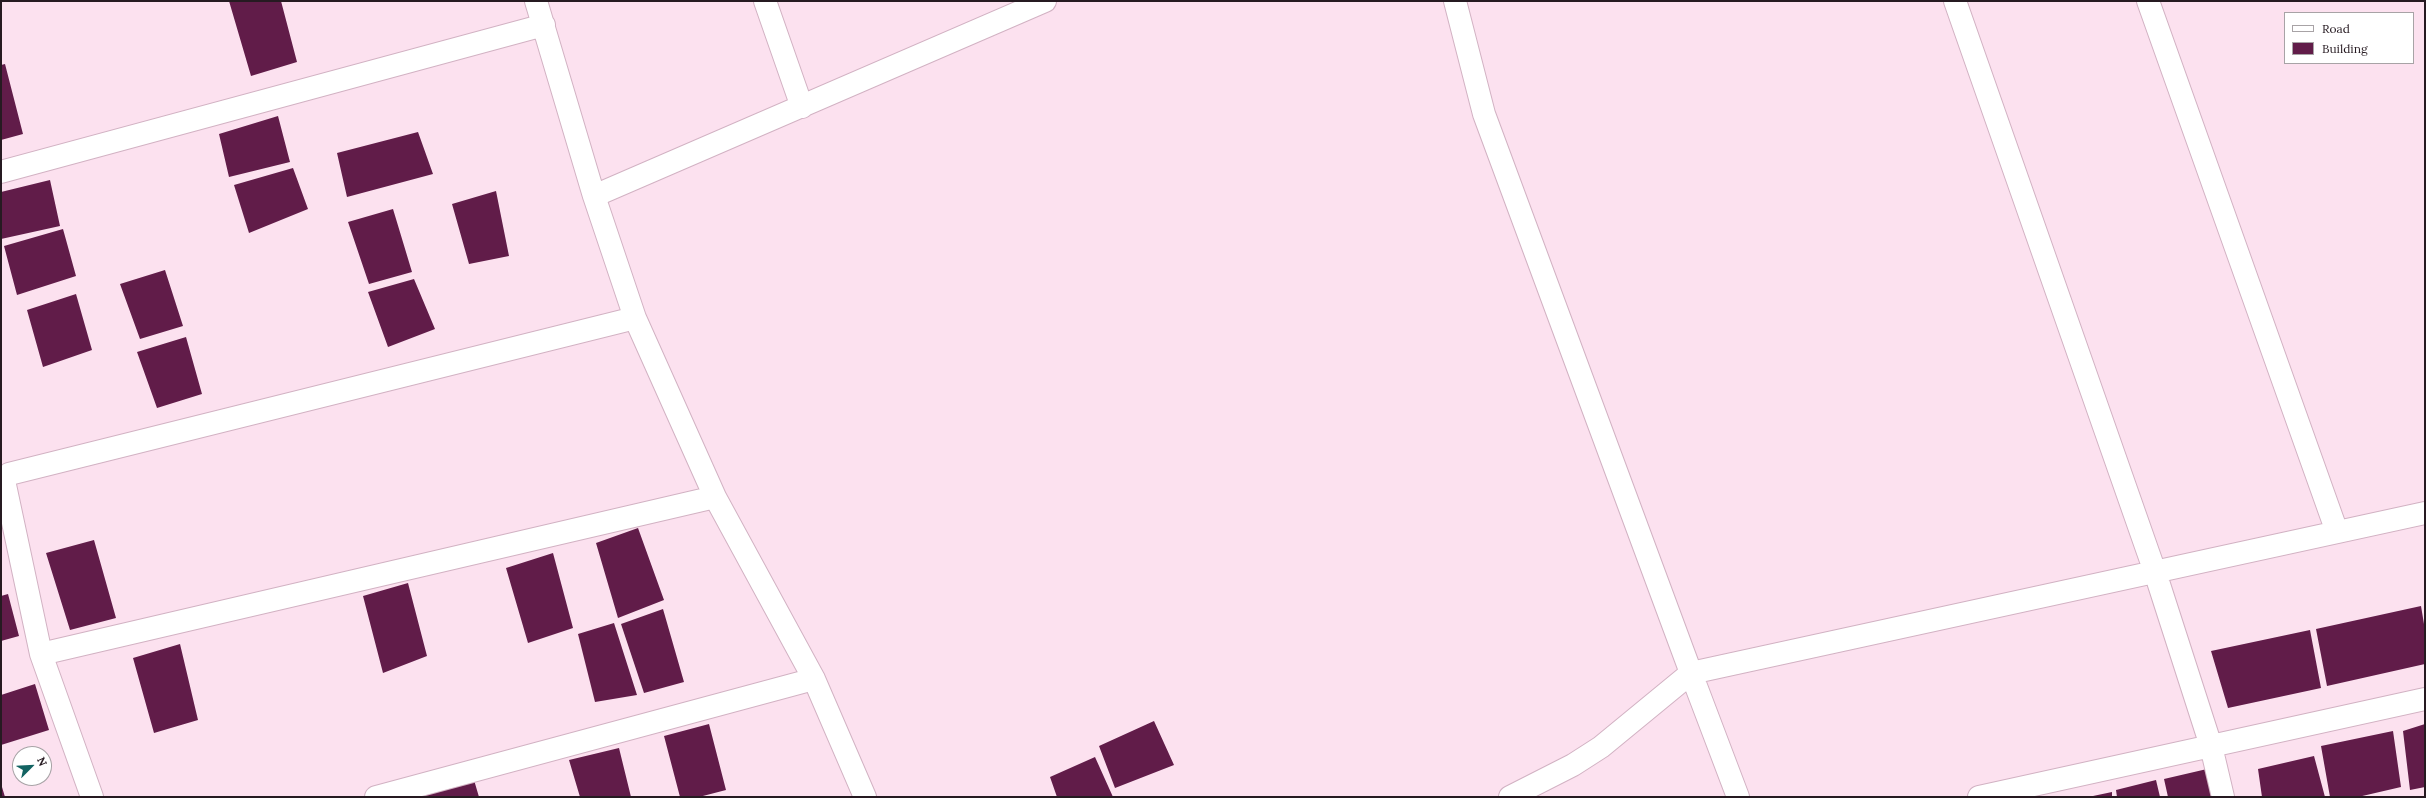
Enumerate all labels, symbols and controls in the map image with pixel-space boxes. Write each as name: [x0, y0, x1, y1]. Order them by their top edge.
legend: [2284, 12, 2414, 64]
text: Road: [2322, 21, 2350, 36]
text: Building: [2322, 41, 2368, 56]
north arrow: [12, 746, 52, 786]
text: N: [34, 755, 50, 768]

